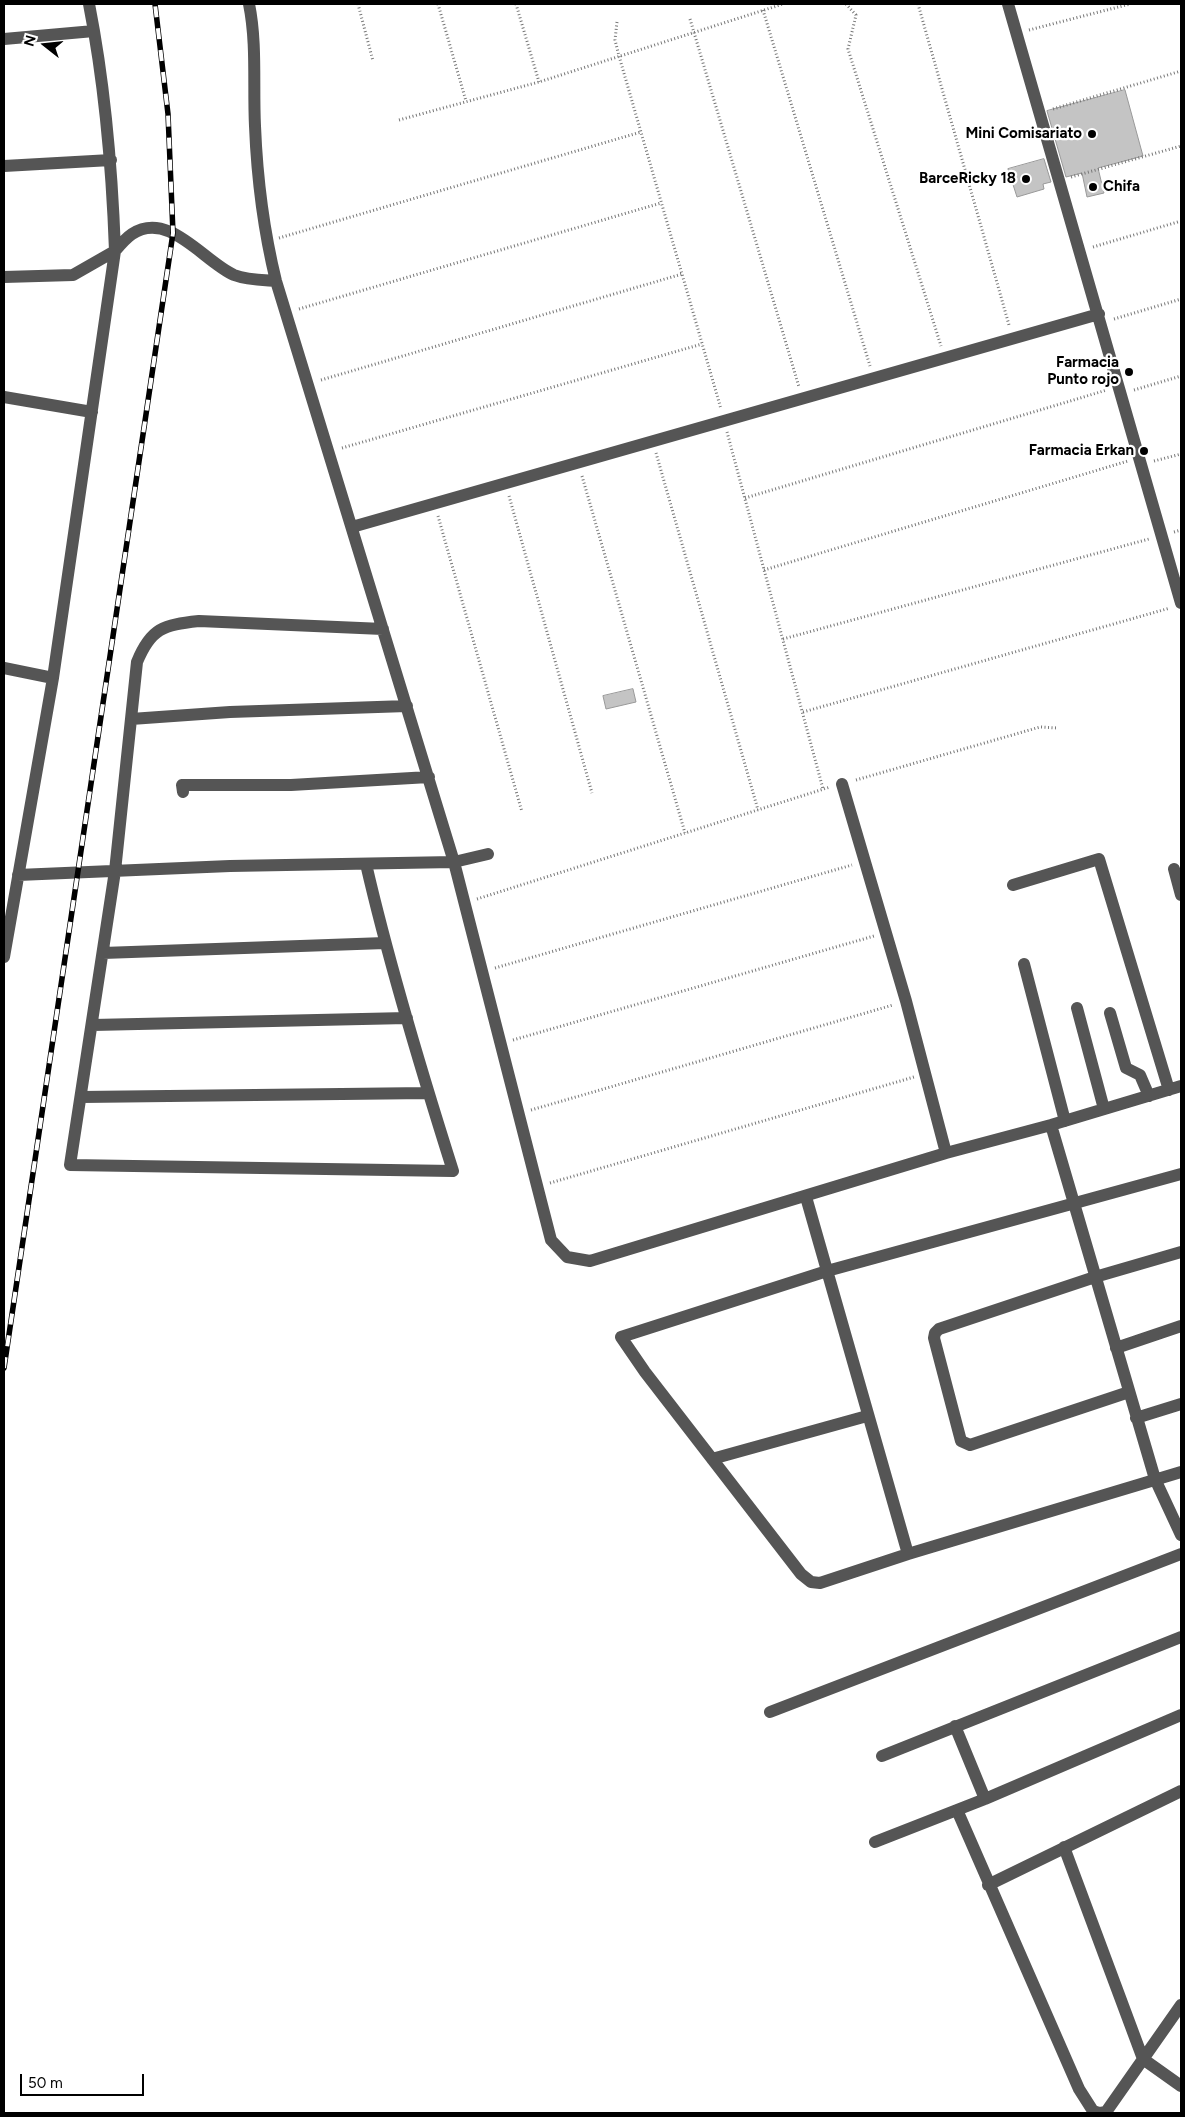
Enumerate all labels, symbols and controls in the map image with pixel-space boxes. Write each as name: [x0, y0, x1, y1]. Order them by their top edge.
north arrow: [20, 20, 70, 70]
text: N: [20, 33, 40, 48]
place label: Mini Comisariato: [965, 125, 1082, 143]
marker: Mini Comisariato: [1086, 128, 1098, 140]
place label: BarceRicky 18: [919, 170, 1016, 188]
marker: BarceRicky 18: [1020, 173, 1032, 185]
place label: Chifa: [1103, 178, 1140, 196]
marker: Chifa: [1087, 181, 1099, 193]
place label: Farmacia Punto rojo: [1047, 354, 1119, 389]
marker: Farmacia Punto rojo: [1123, 366, 1135, 378]
place label: Farmacia Erkan: [1029, 442, 1134, 460]
marker: Farmacia Erkan: [1138, 445, 1150, 457]
scale bar: [22, 2064, 146, 2096]
text: 50 m: [28, 2074, 63, 2092]

